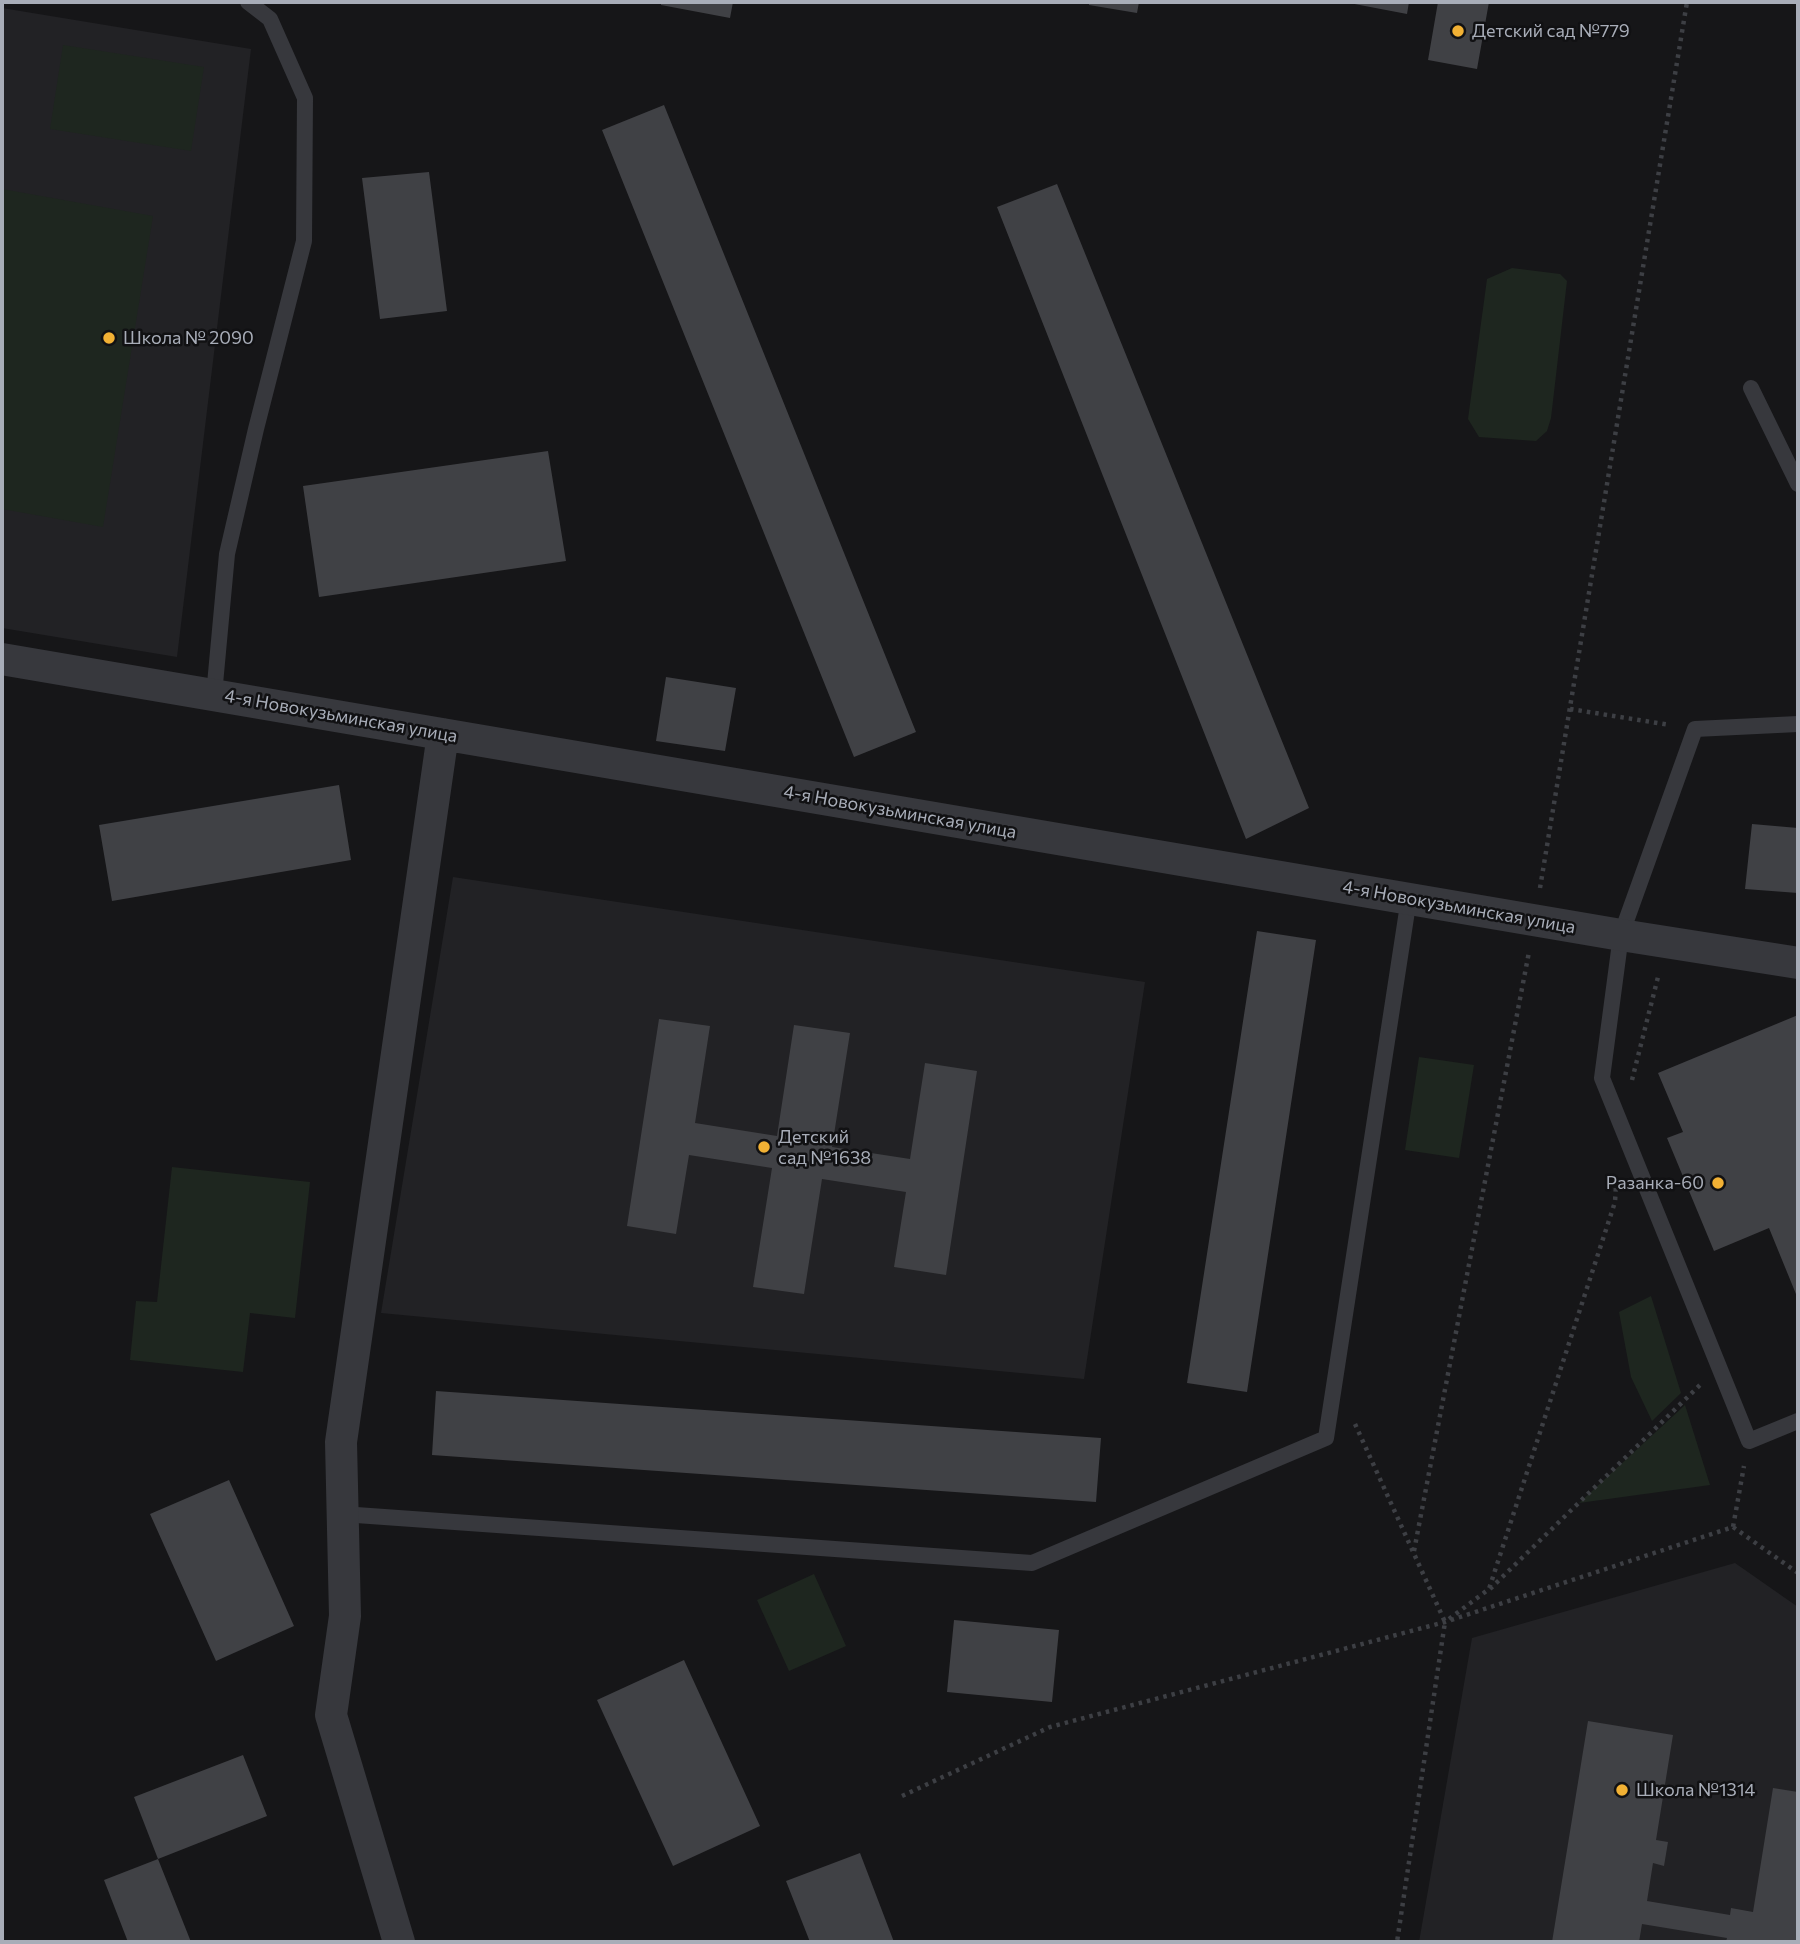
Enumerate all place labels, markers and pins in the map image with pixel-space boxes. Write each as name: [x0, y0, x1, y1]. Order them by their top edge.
place label: Детский сад №779: [1472, 20, 1630, 42]
marker: Детский сад №779: [1450, 23, 1466, 39]
place label: Школа № 2090: [123, 327, 254, 349]
marker: Школа № 2090: [101, 330, 117, 346]
place label: Детский сад №1638: [778, 1126, 871, 1168]
marker: Детский сад №1638: [756, 1139, 772, 1155]
place label: Разанка-60: [1606, 1172, 1704, 1194]
marker: Разанка-60: [1710, 1175, 1726, 1191]
place label: Школа №1314: [1636, 1779, 1755, 1801]
marker: Школа №1314: [1614, 1782, 1630, 1798]

